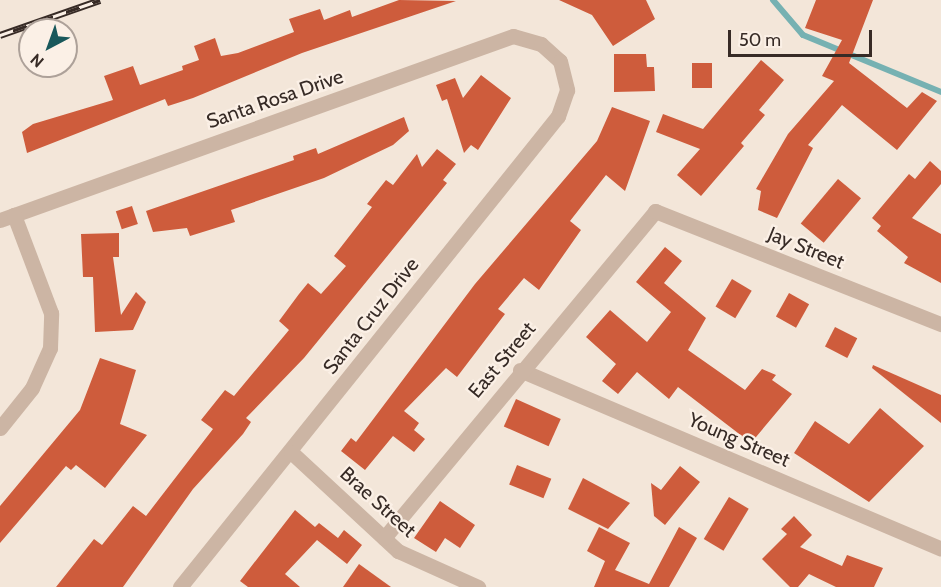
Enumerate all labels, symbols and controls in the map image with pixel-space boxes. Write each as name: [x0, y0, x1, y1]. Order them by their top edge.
north arrow: [18, 18, 78, 78]
scale bar: [731, 18, 875, 56]
text: 50 m: [739, 29, 781, 51]
text: N: [27, 50, 48, 71]
street label: Santa Rosa Drive: [203, 64, 347, 134]
street label: Jay Street: [764, 222, 848, 274]
street label: Santa Cruz Drive: [318, 253, 424, 379]
street label: East Street: [463, 317, 541, 403]
street label: Young Street: [685, 408, 793, 472]
street label: Brae Street: [335, 462, 421, 542]

